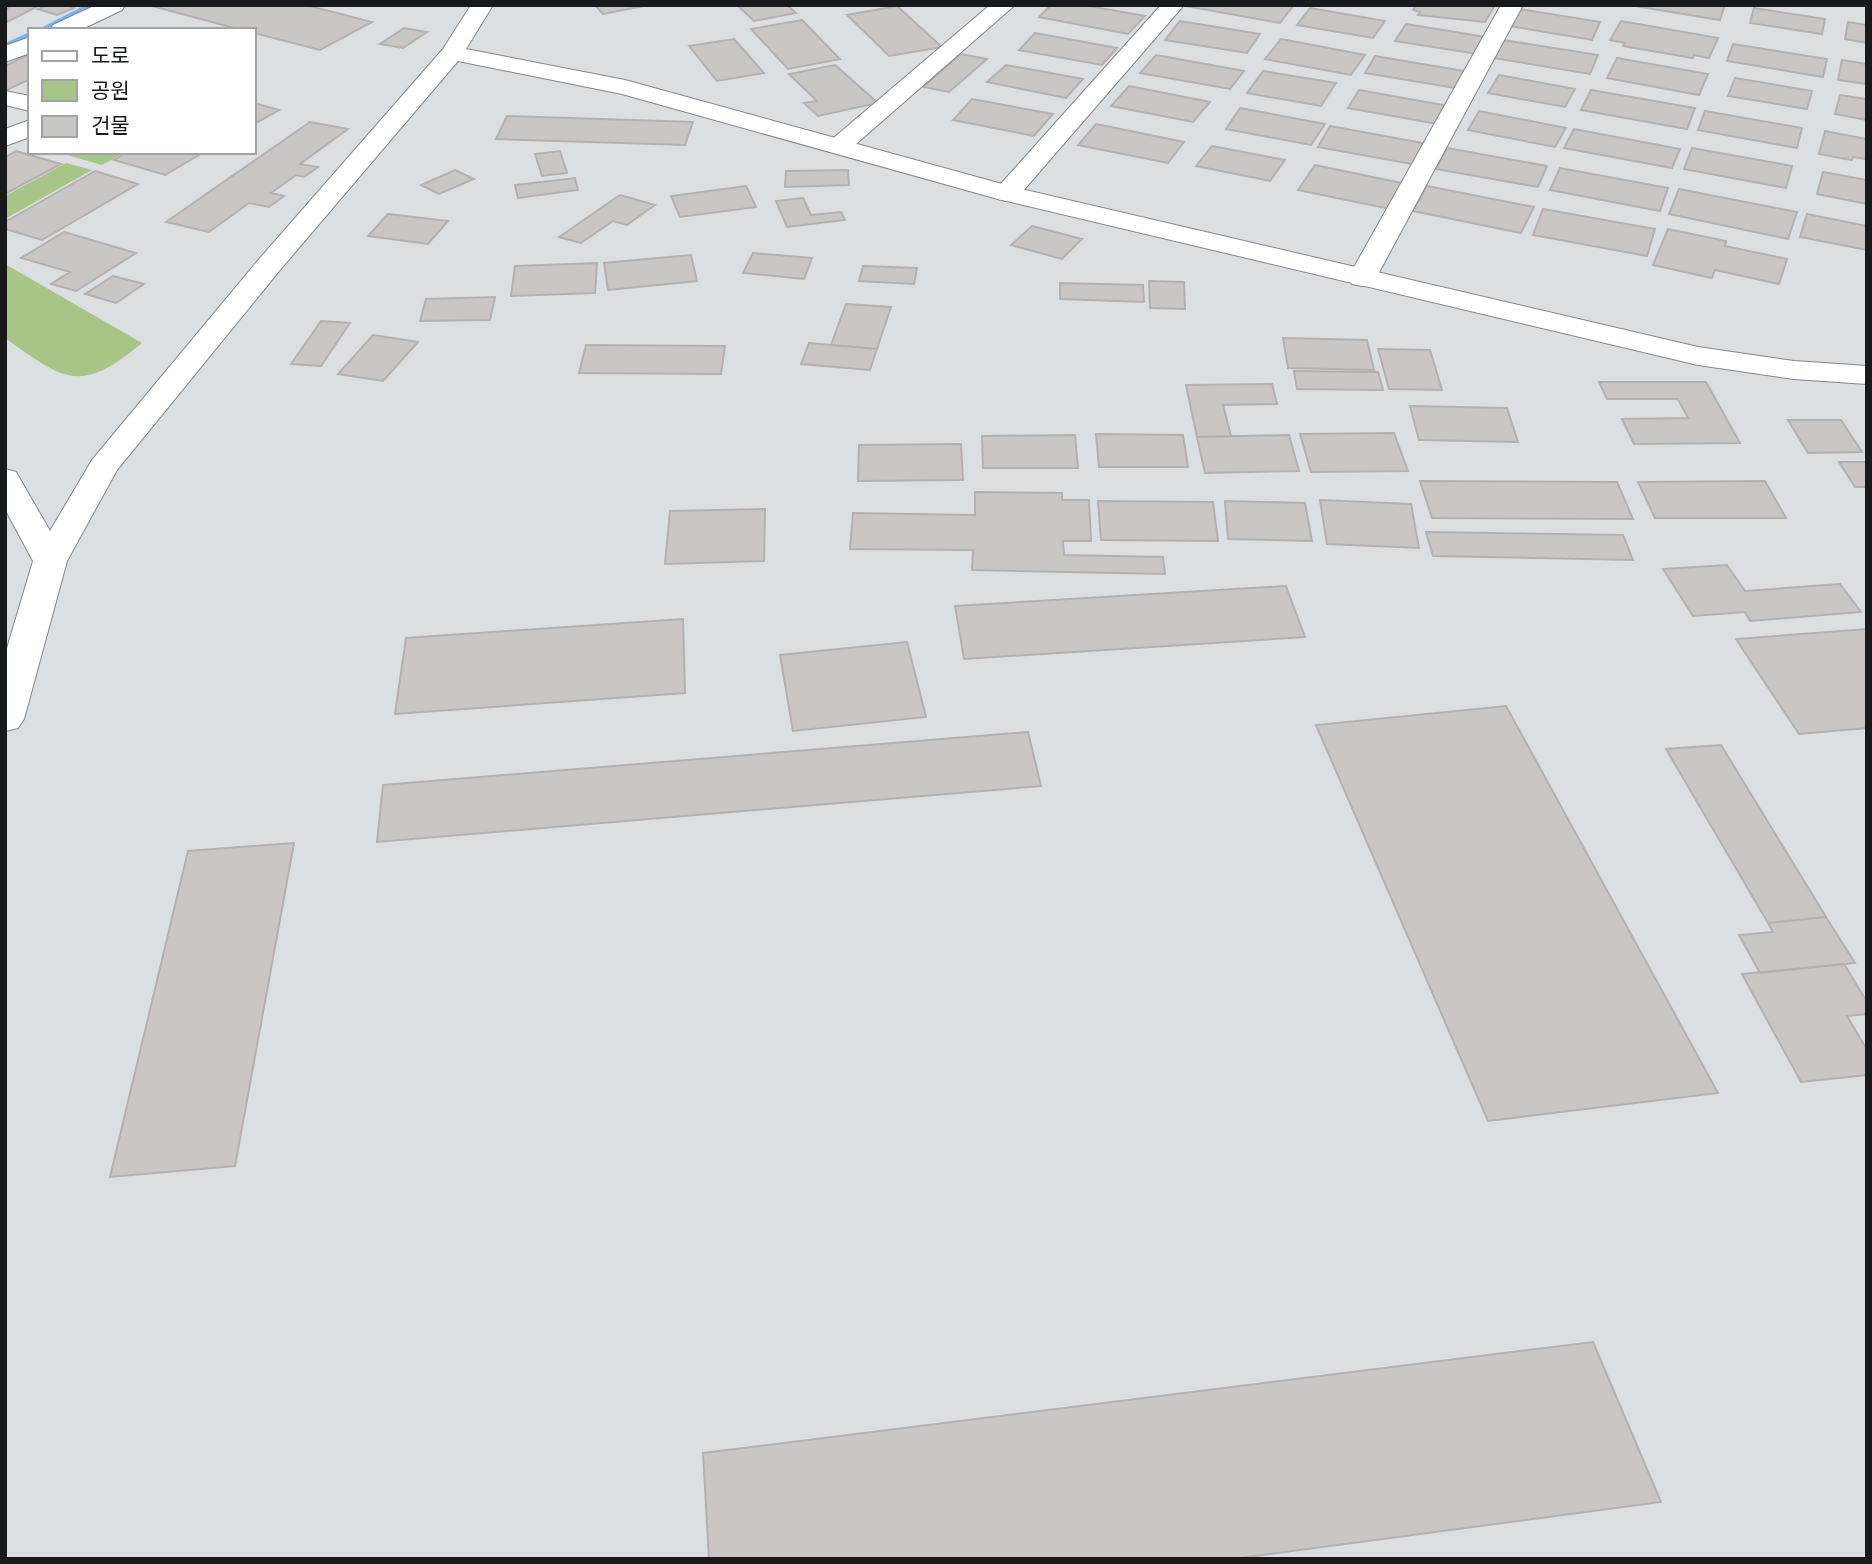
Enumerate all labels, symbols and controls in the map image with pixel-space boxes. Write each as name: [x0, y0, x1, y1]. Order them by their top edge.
legend: [28, 28, 256, 154]
text: 도로: [91, 44, 130, 71]
text: 공원: [91, 79, 130, 106]
text: 건물: [91, 114, 130, 141]

